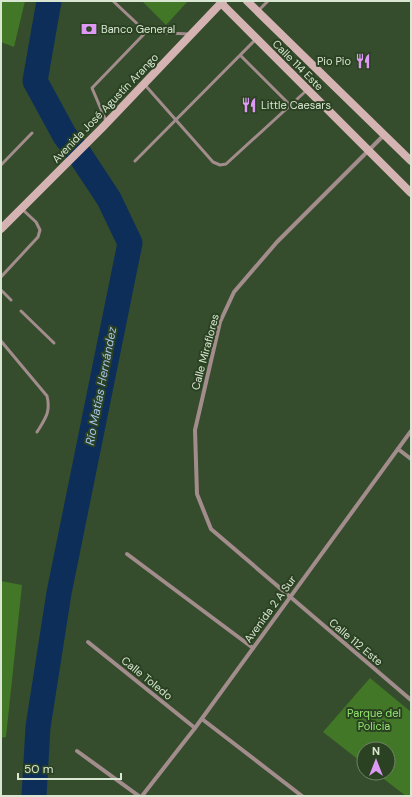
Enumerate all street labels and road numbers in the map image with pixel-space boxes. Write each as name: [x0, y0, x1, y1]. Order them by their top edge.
street label: Calle 114 Este: [270, 37, 326, 93]
street label: Avenida José Agustín Arango: [49, 50, 161, 166]
street label: Calle Miraflores: [188, 312, 222, 392]
street label: Avenida 2 A Sur: [241, 573, 299, 645]
street label: Calle 112 Este: [326, 615, 386, 669]
street label: Calle Toledo: [119, 653, 175, 703]

